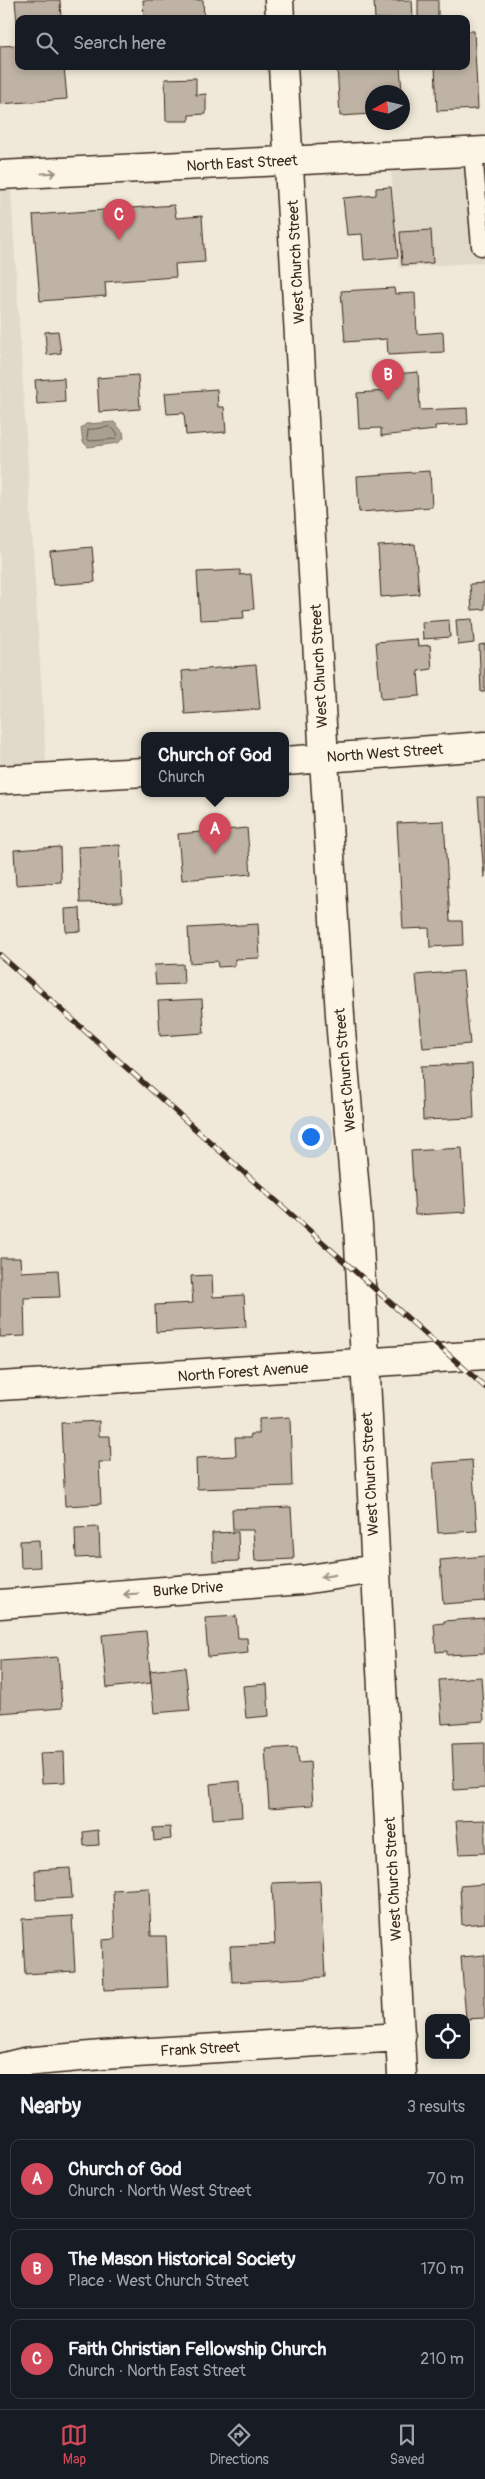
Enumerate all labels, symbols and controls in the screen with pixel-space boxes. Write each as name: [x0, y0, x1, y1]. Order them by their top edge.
search box: [15, 15, 470, 70]
icon: search: [33, 29, 61, 57]
text: Search here: [73, 31, 166, 55]
north arrow: [365, 85, 410, 130]
street label: North East Street: [186, 151, 299, 176]
one-way arrow: [40, 168, 56, 177]
pin: C: [103, 199, 135, 240]
street label: West Church Street: [284, 199, 309, 324]
pin: B: [372, 359, 404, 400]
street label: West Church Street: [307, 603, 332, 728]
popup: [141, 732, 289, 797]
street label: North West Street: [326, 740, 445, 767]
text: Church of God: [158, 743, 272, 767]
text: Church: [158, 767, 205, 787]
pin: A: [199, 813, 231, 854]
street label: West Church Street: [331, 1006, 360, 1133]
your location: [298, 1124, 324, 1150]
street label: North Forest Avenue: [177, 1358, 310, 1387]
street label: West Church Street: [358, 1411, 383, 1536]
one-way arrow: [320, 1572, 336, 1582]
street label: Burke Drive: [152, 1578, 224, 1601]
one-way arrow: [123, 1589, 139, 1598]
street label: West Church Street: [381, 1816, 406, 1941]
map controls: [425, 2014, 470, 2059]
button: locate: [425, 2014, 470, 2059]
street label: Frank Street: [160, 2038, 241, 2061]
text: Nearby: [20, 2093, 81, 2120]
text: 3 results: [407, 2097, 465, 2117]
text: Church of God: [68, 2157, 182, 2181]
text: A: [32, 2169, 42, 2189]
text: 70 m: [427, 2169, 464, 2189]
text: Church · North West Street: [68, 2181, 251, 2201]
text: The Mason Historical Society: [68, 2247, 295, 2271]
text: B: [32, 2259, 42, 2279]
text: 170 m: [421, 2259, 464, 2279]
text: Place · West Church Street: [68, 2271, 248, 2291]
text: Faith Christian Fellowship Church: [68, 2337, 326, 2361]
text: C: [32, 2349, 42, 2369]
text: 210 m: [420, 2349, 464, 2369]
text: Church · North East Street: [68, 2361, 246, 2381]
tab: Map: [60, 2421, 88, 2468]
tab: Directions: [209, 2421, 269, 2468]
tab: Saved: [390, 2421, 425, 2468]

